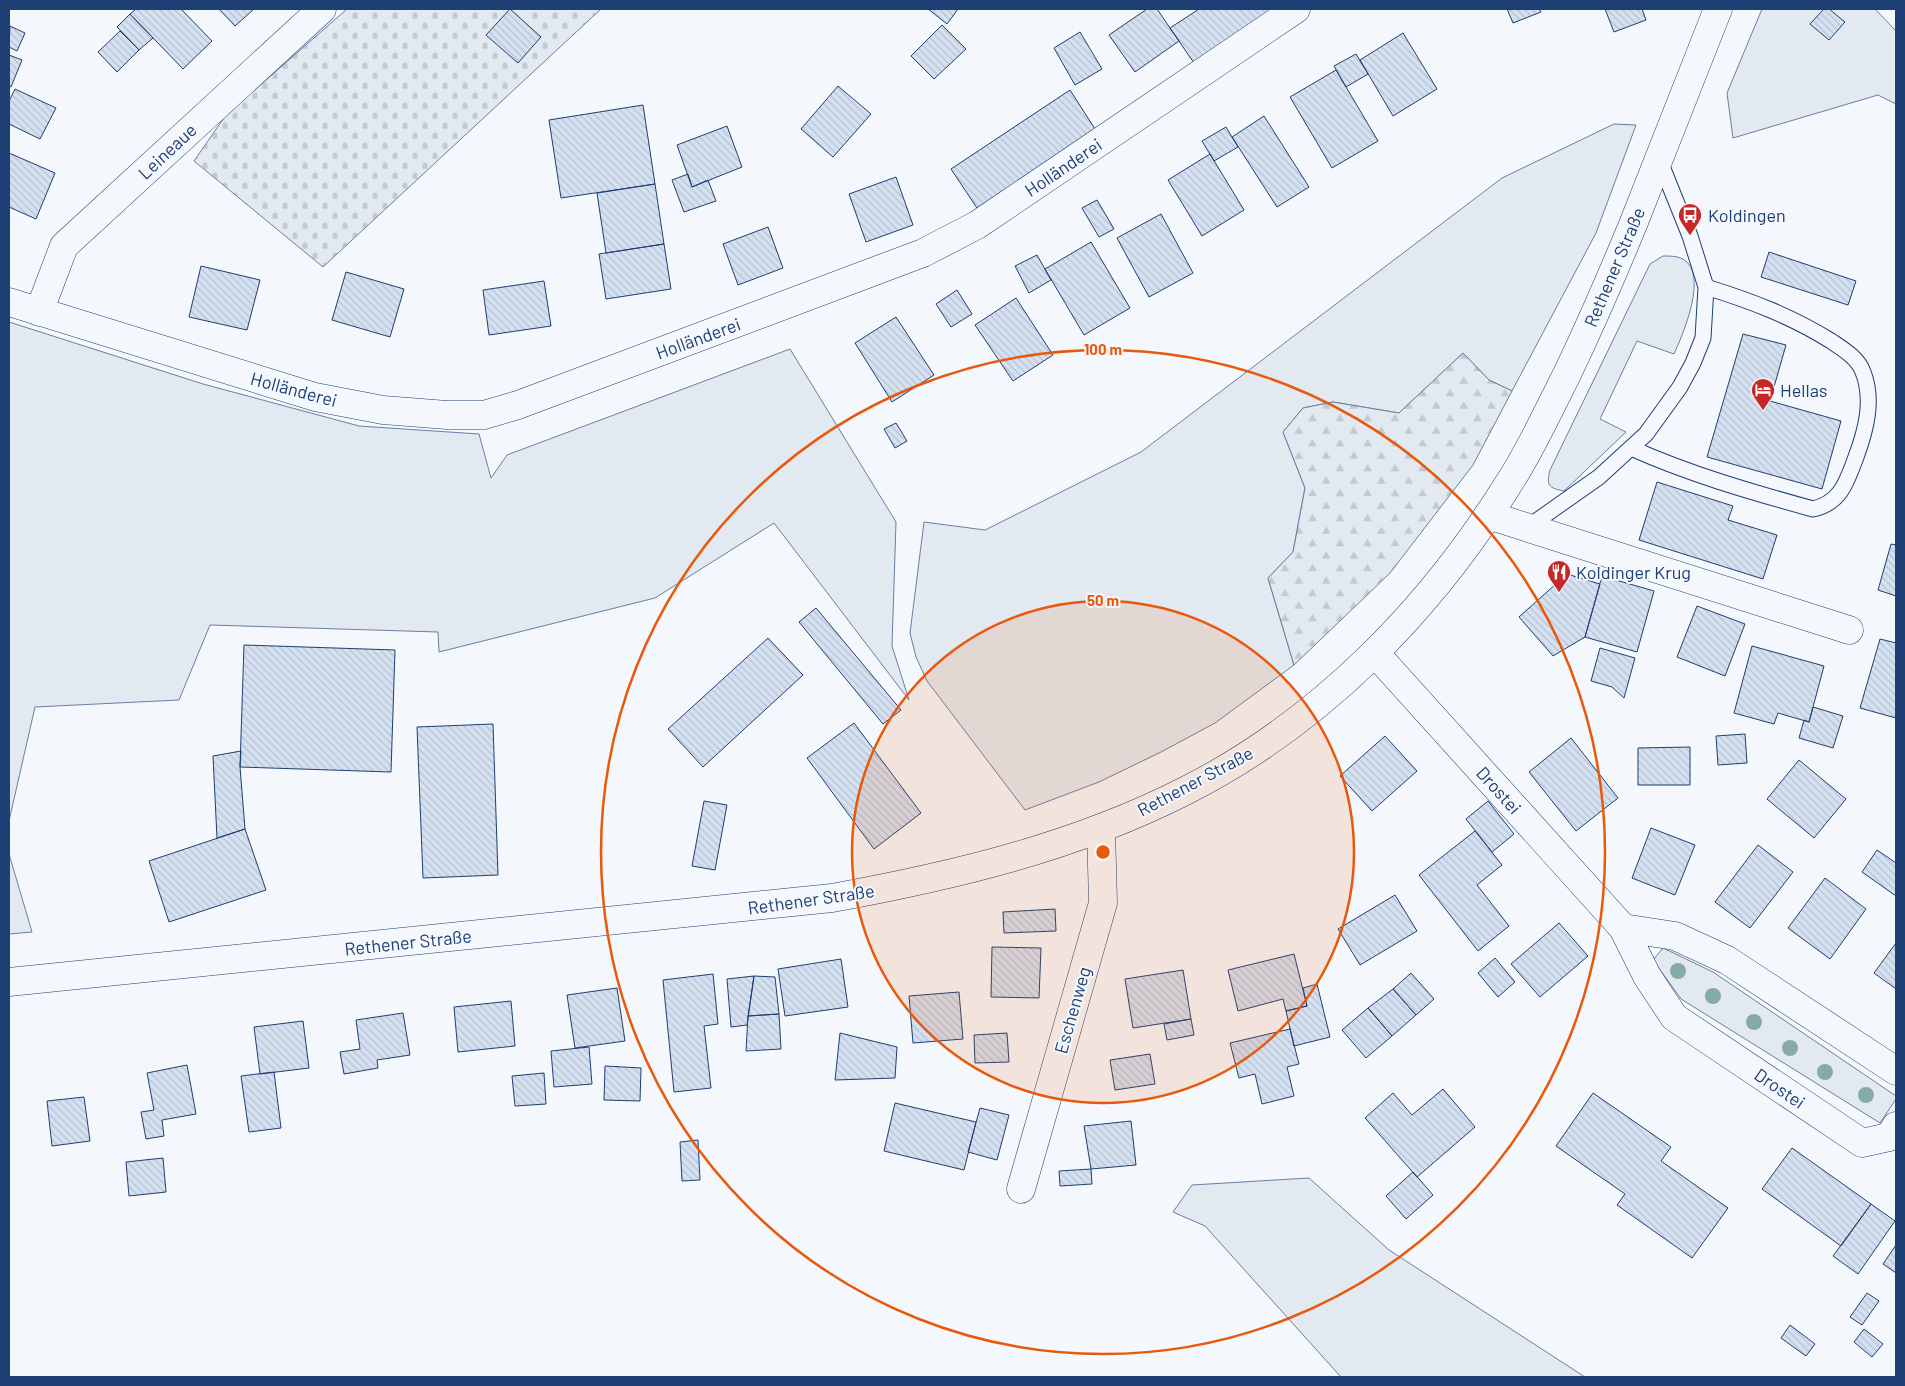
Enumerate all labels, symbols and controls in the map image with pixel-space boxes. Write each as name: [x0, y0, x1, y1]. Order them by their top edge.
street label: Leineaue: [133, 118, 201, 184]
street label: Holländerei: [1020, 133, 1106, 201]
bus stop icon: Koldingen: [1677, 202, 1703, 236]
street label: Rethener Straße: [1579, 204, 1649, 330]
place label: Koldingen: [1708, 204, 1786, 226]
street label: Holländerei: [653, 312, 743, 364]
text: 100 m: [1084, 340, 1122, 358]
street label: Holländerei: [248, 367, 340, 411]
hotel icon: Hellas: [1750, 377, 1776, 411]
place label: Hellas: [1780, 379, 1828, 401]
restaurant icon: Koldinger Krug: [1546, 559, 1572, 593]
place label: Koldinger Krug: [1576, 561, 1691, 583]
text: 50 m: [1087, 591, 1119, 609]
street label: Rethener Straße: [1133, 741, 1257, 821]
street label: Drostei: [1472, 762, 1526, 818]
centre of rings: [1094, 843, 1112, 861]
street label: Rethener Straße: [746, 879, 876, 919]
street label: Rethener Straße: [343, 924, 473, 960]
street label: Eschenweg: [1049, 964, 1095, 1056]
street label: Drostei: [1750, 1063, 1810, 1113]

